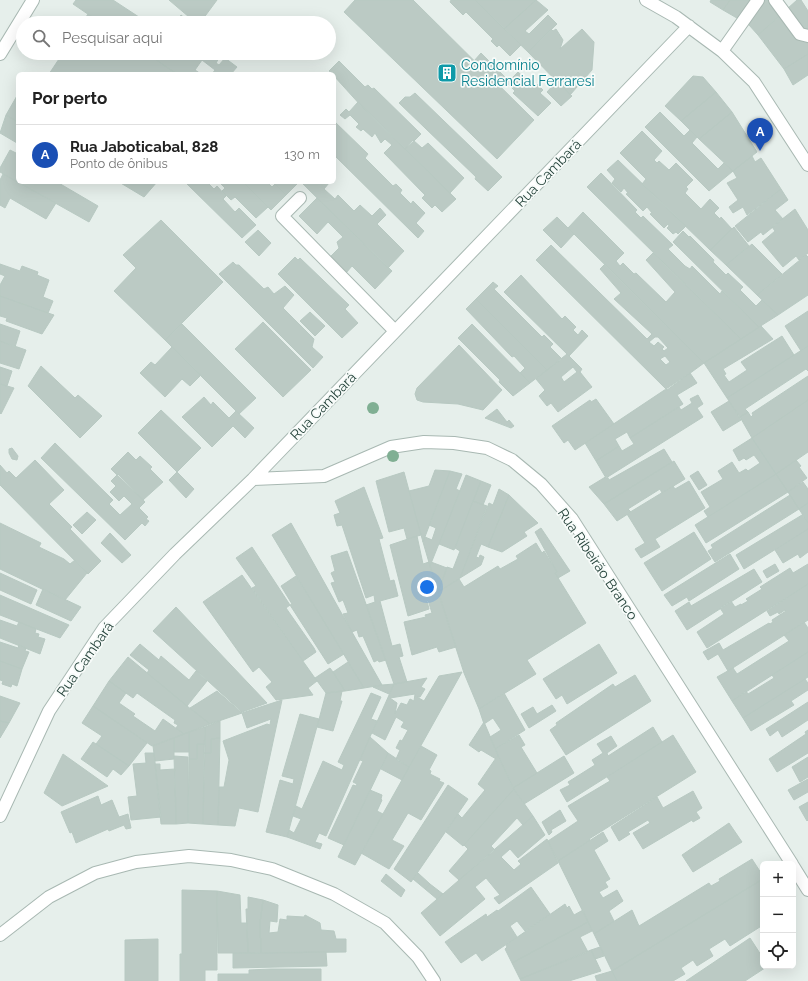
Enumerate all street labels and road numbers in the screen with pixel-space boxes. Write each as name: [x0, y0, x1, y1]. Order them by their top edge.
street label: Rua Cambará: [512, 136, 584, 210]
street label: Rua Cambará: [287, 369, 359, 443]
street label: Rua Ribeirão Branco: [555, 505, 641, 623]
street label: Rua Cambará: [53, 619, 117, 699]

